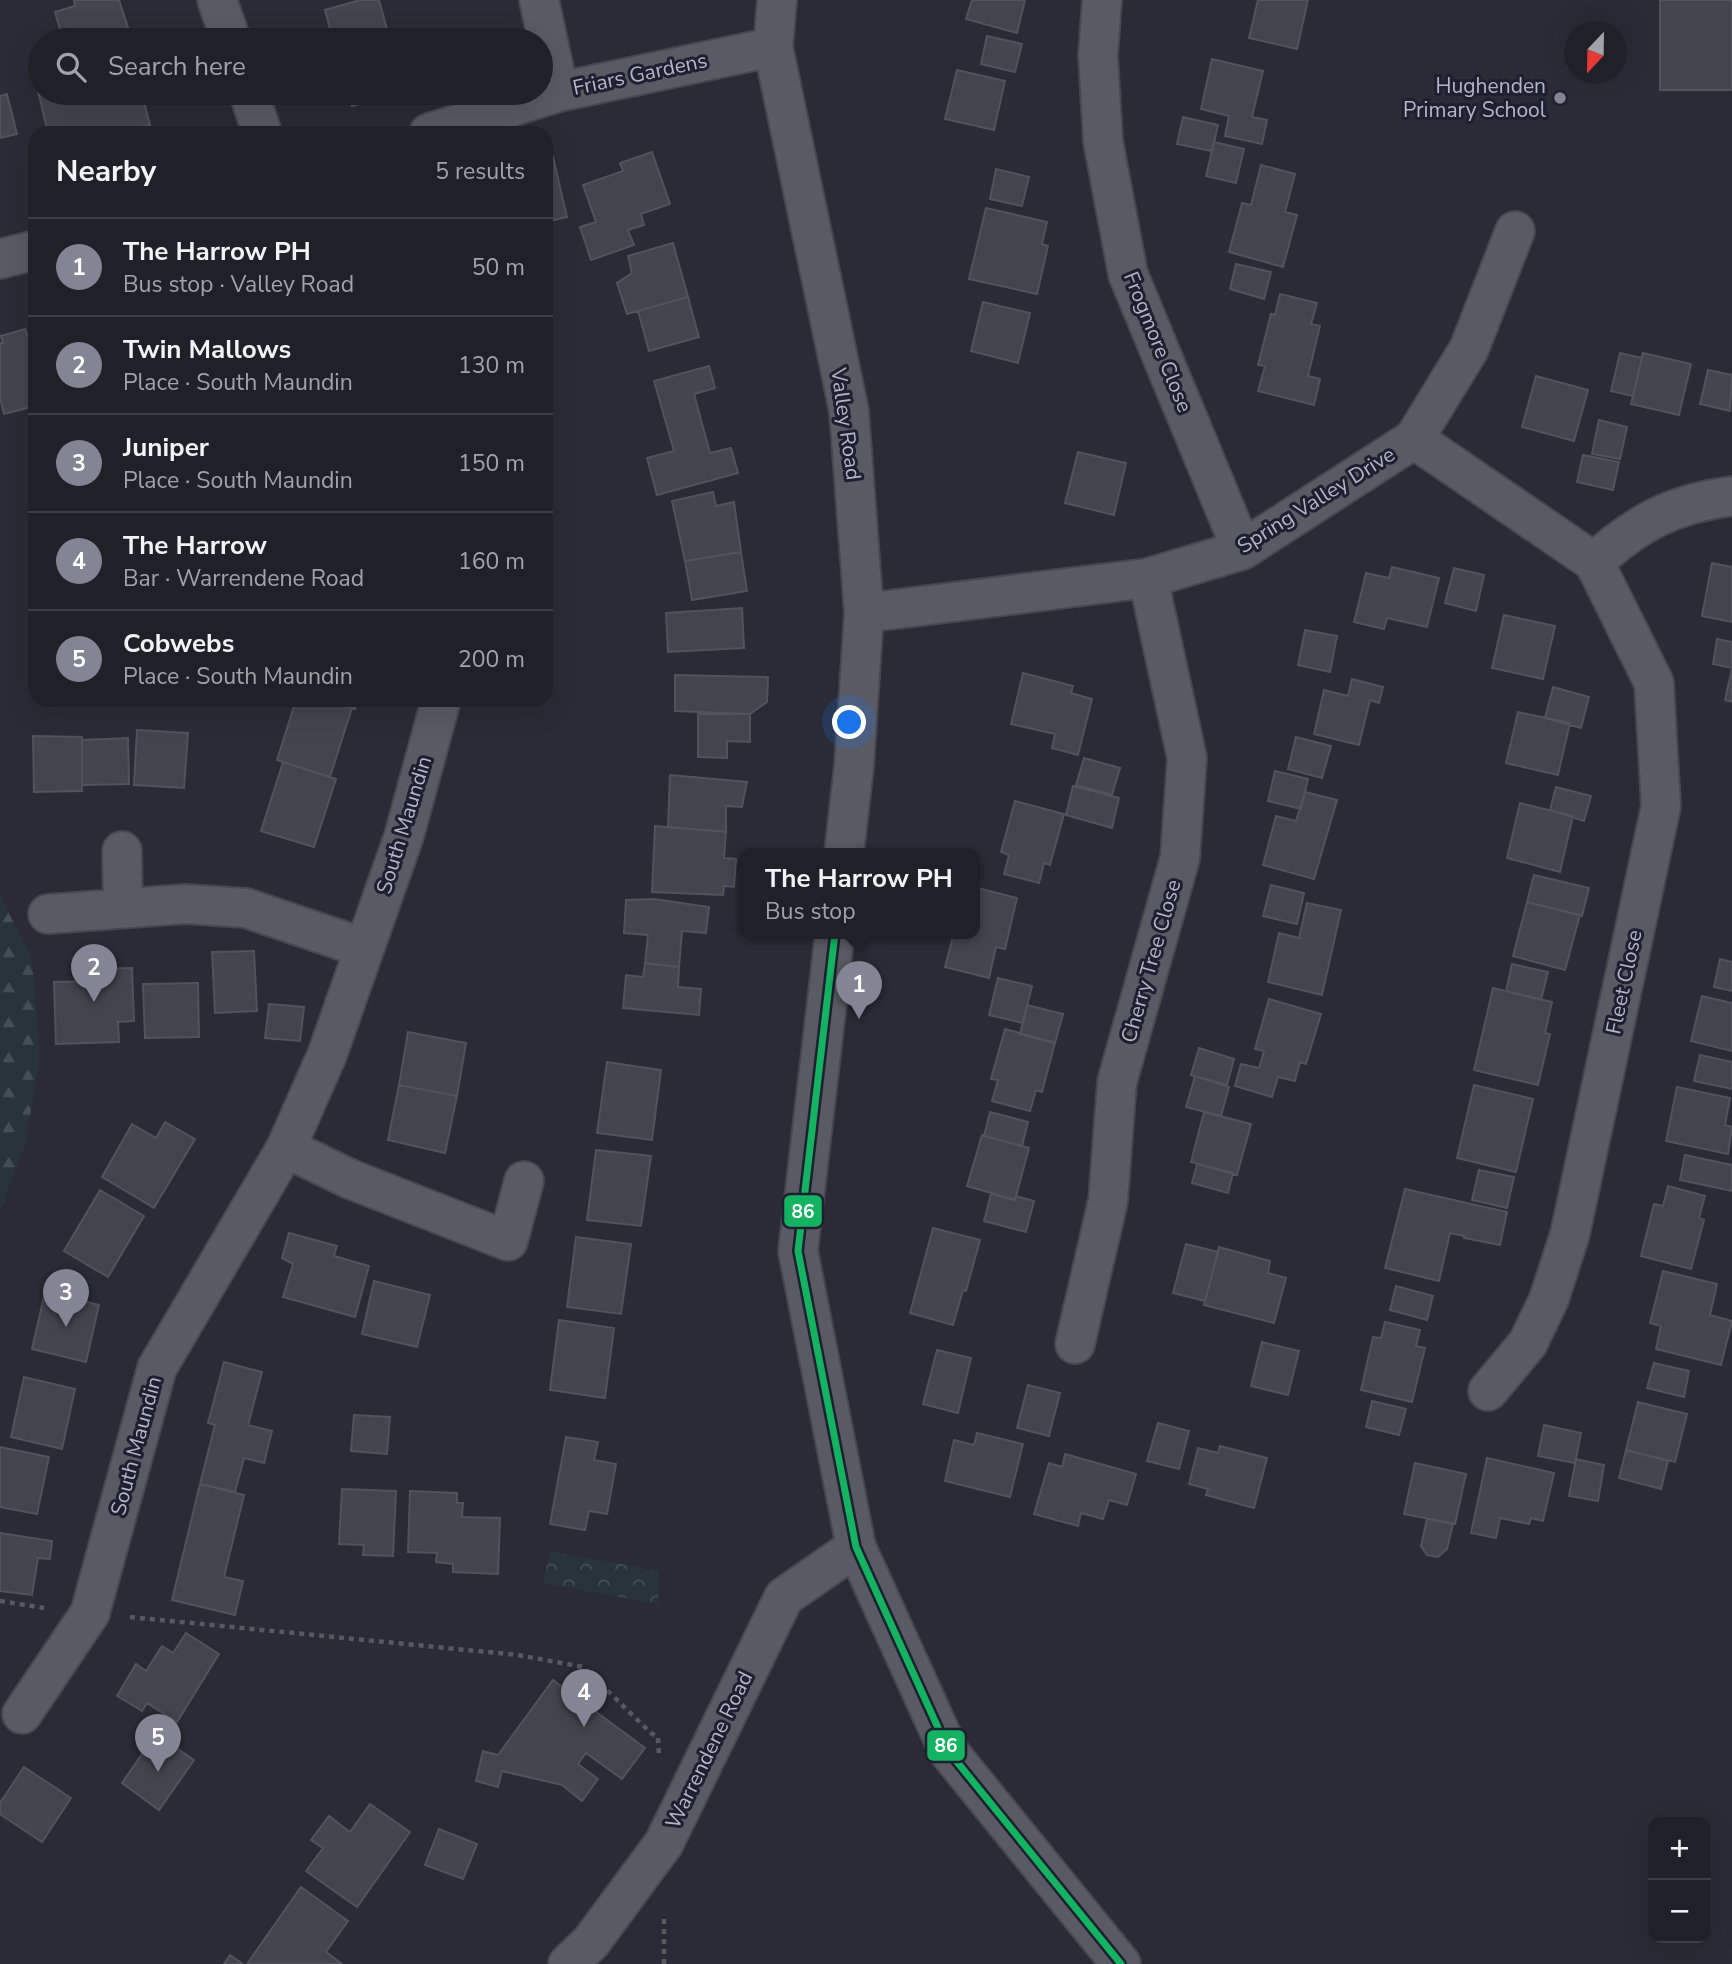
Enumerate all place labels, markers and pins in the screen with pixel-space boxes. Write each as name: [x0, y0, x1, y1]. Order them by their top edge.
place label: Hughenden Primary School: [1403, 72, 1547, 124]
marker: Hughenden Primary School: [1552, 90, 1568, 106]
pin: 2: [71, 944, 117, 1002]
pin: 1: [836, 961, 882, 1019]
pin: 3: [43, 1269, 89, 1327]
pin: 4: [561, 1669, 607, 1727]
pin: 5: [135, 1714, 181, 1772]

